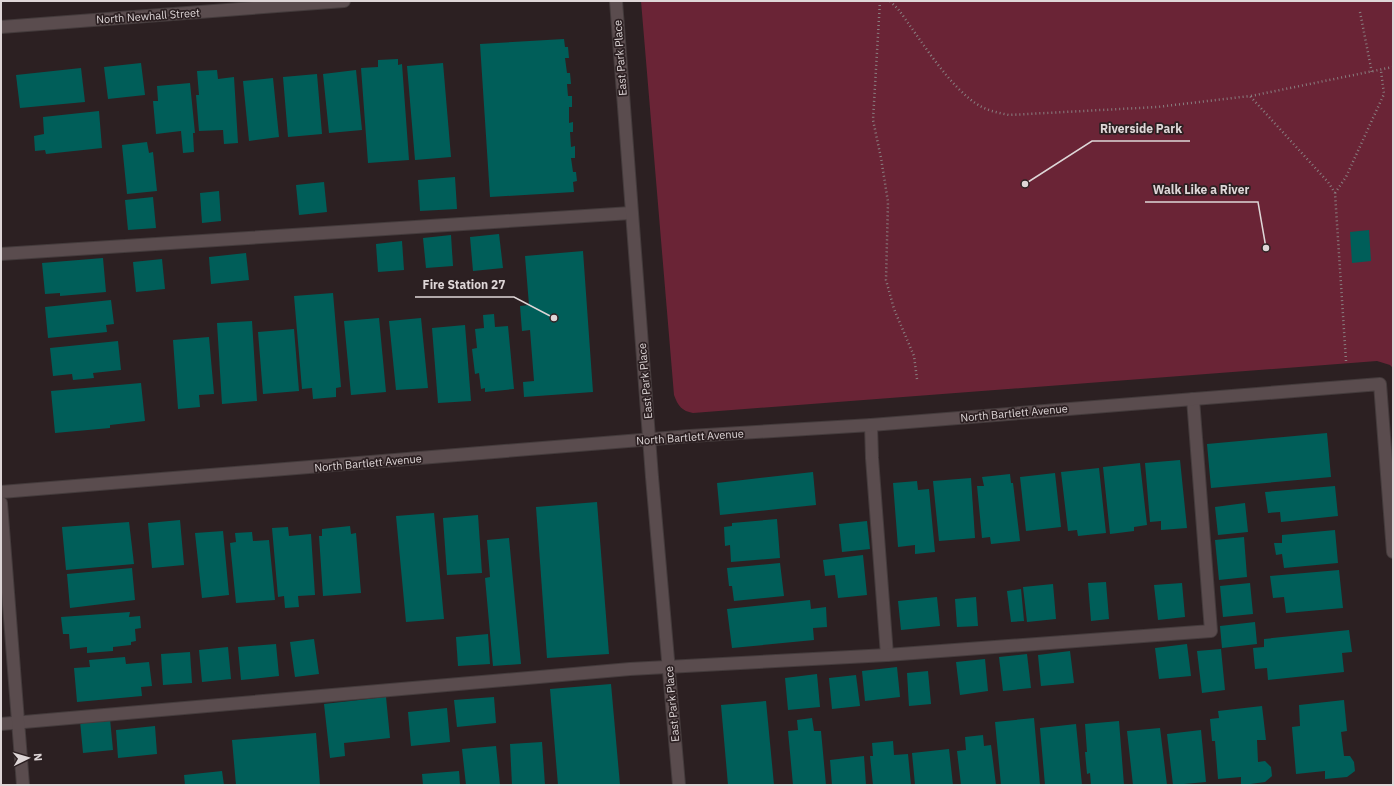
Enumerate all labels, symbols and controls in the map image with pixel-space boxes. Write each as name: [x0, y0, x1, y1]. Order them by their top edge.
street label: North Newhall Street: [96, 5, 200, 27]
street label: East Park Place: [610, 20, 630, 96]
callout: Riverside Park: [1092, 117, 1190, 141]
text: Riverside Park: [1100, 121, 1182, 136]
callout: Walk Like a River: [1145, 178, 1258, 202]
text: Walk Like a River: [1153, 182, 1249, 197]
callout: Fire Station 27: [415, 273, 514, 297]
text: Fire Station 27: [423, 277, 505, 292]
street label: East Park Place: [635, 343, 655, 419]
street label: North Bartlett Avenue: [960, 401, 1068, 425]
street label: North Bartlett Avenue: [636, 426, 744, 448]
street label: North Bartlett Avenue: [314, 451, 422, 475]
street label: East Park Place: [662, 666, 682, 742]
north arrow: [8, 738, 48, 778]
text: N: [31, 753, 45, 762]

